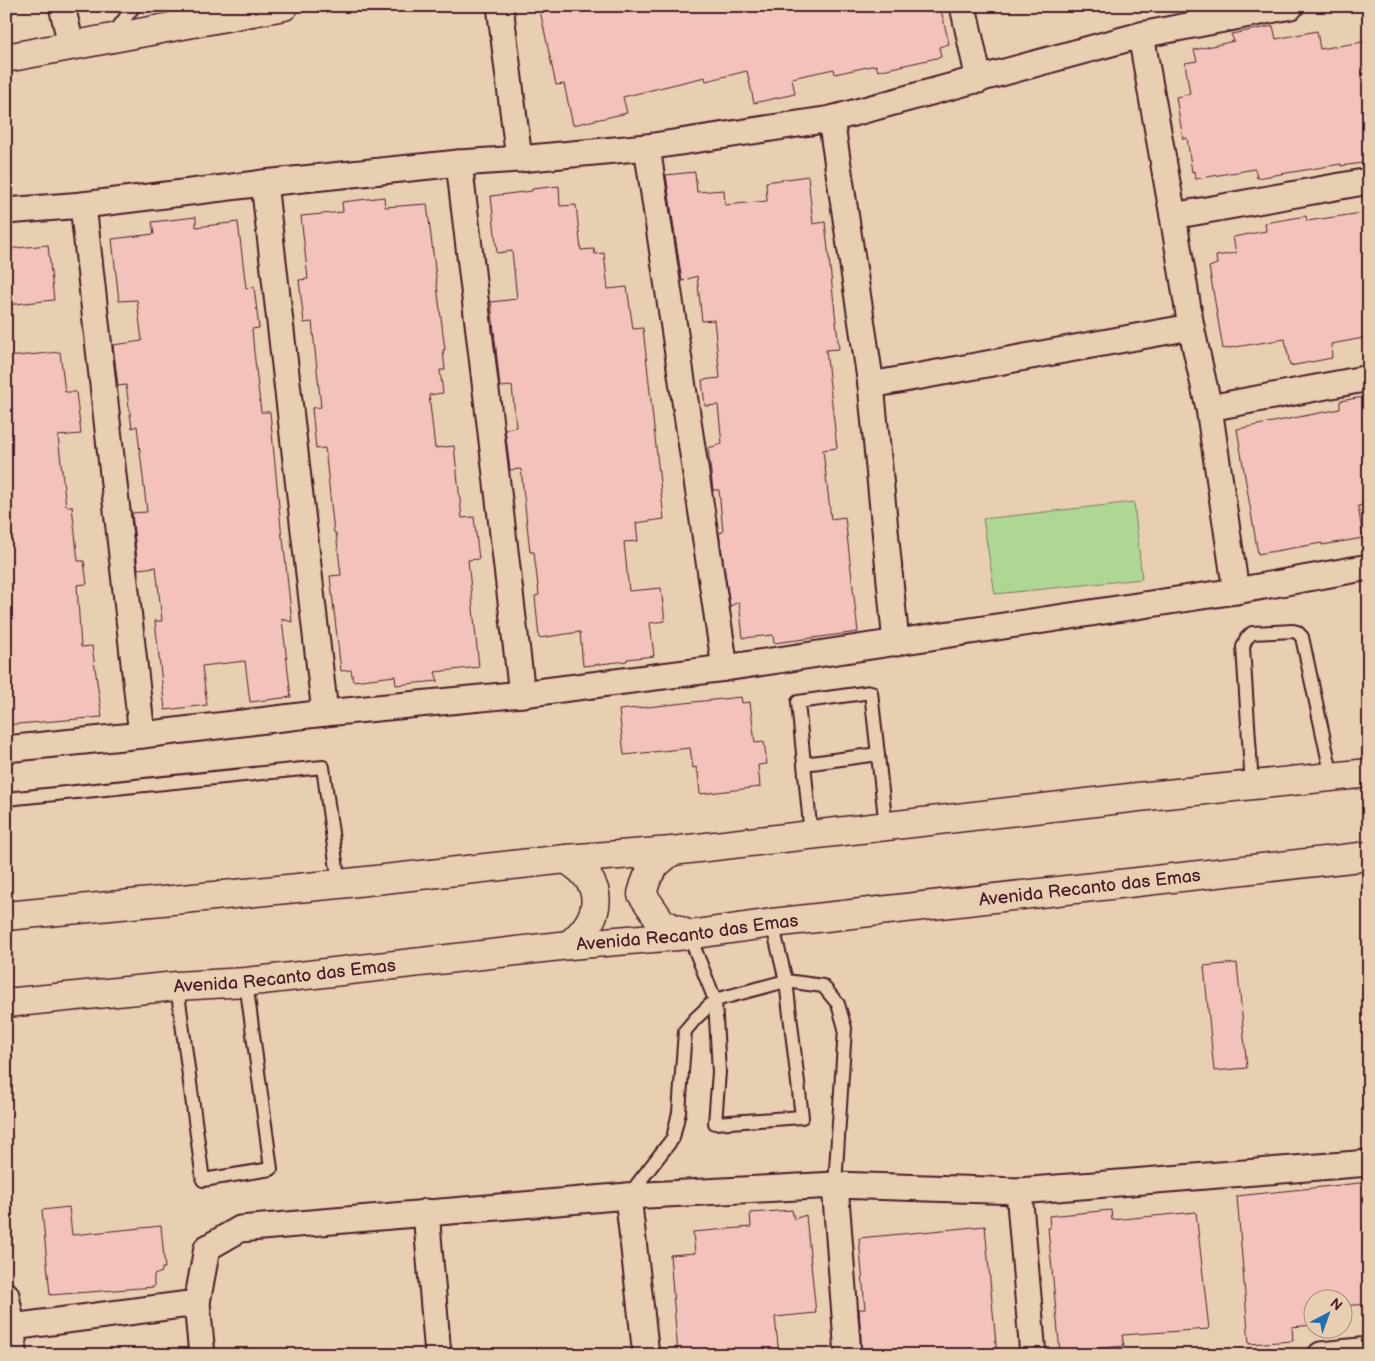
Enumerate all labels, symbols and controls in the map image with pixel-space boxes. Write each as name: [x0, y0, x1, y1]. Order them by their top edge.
street label: Avenida Recanto das Emas: [978, 865, 1202, 911]
street label: Avenida Recanto das Emas: [575, 910, 799, 955]
street label: Avenida Recanto das Emas: [173, 955, 397, 997]
north arrow: [1302, 1288, 1352, 1338]
text: N: [1327, 1295, 1346, 1314]

